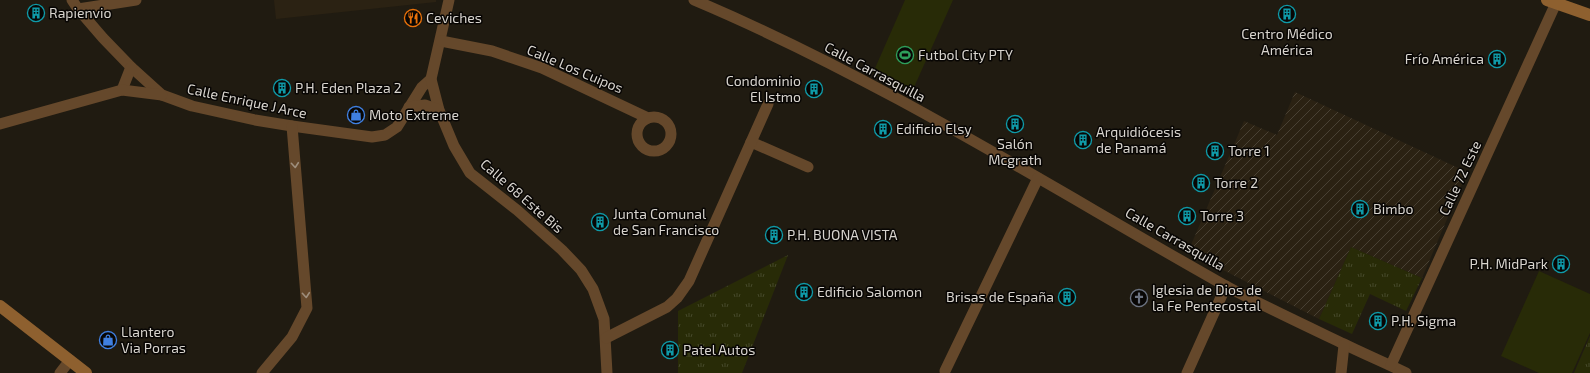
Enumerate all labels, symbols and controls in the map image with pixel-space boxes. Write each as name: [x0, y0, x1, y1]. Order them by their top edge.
building icon: Rapienvio: [26, 3, 46, 23]
place label: Rapienvio: [49, 4, 111, 21]
building icon: Centro Médico América: [1277, 4, 1297, 24]
restaurant icon: Ceviches: [403, 8, 423, 28]
place label: Ceviches: [426, 9, 482, 26]
place label: Centro Médico América: [1241, 25, 1333, 58]
street label: Calle Carrasquilla: [822, 38, 929, 105]
street label: Calle Los Cuipos: [525, 41, 626, 96]
sports icon: Futbol City PTY: [895, 45, 915, 65]
place label: Futbol City PTY: [918, 46, 1013, 63]
building icon: Frío América: [1487, 49, 1507, 69]
place label: Frío América: [1405, 50, 1484, 67]
place label: Condominio El Istmo: [726, 72, 801, 105]
building icon: P.H. Eden Plaza 2: [272, 78, 292, 98]
place label: P.H. Eden Plaza 2: [295, 79, 402, 96]
building icon: Condominio El Istmo: [804, 79, 824, 99]
street label: Calle Enrique J Arce: [186, 80, 309, 122]
shop icon: Moto Extreme: [346, 105, 366, 125]
place label: Moto Extreme: [369, 106, 459, 123]
building icon: Salón Mcgrath: [1005, 114, 1025, 134]
building icon: Edificio Elsy: [873, 119, 893, 139]
place label: Edificio Elsy: [896, 120, 972, 137]
place label: Arquidiócesis de Panamá: [1096, 123, 1181, 156]
building icon: Arquidiócesis de Panamá: [1073, 130, 1093, 150]
place label: Salón Mcgrath: [988, 135, 1042, 168]
street label: Calle 72 Este: [1435, 138, 1484, 218]
building icon: Torre 1: [1205, 141, 1225, 161]
place label: Torre 1: [1228, 142, 1270, 159]
street label: Calle 68 Este Bis: [477, 155, 567, 236]
one-way arrow: [291, 162, 300, 168]
building icon: Torre 2: [1191, 173, 1211, 193]
place label: Torre 2: [1214, 174, 1258, 191]
building icon: Bimbo: [1350, 199, 1370, 219]
place label: Bimbo: [1373, 200, 1413, 217]
street label: Calle Carrasquilla: [1123, 203, 1228, 274]
place label: Junta Comunal de San Francisco: [613, 205, 719, 238]
building icon: Torre 3: [1177, 206, 1197, 226]
place label: Torre 3: [1200, 207, 1244, 224]
building icon: Junta Comunal de San Francisco: [590, 212, 610, 232]
building icon: P.H. BUONA VISTA: [764, 225, 784, 245]
place label: P.H. BUONA VISTA: [787, 226, 898, 243]
building icon: P.H. MidPark: [1551, 254, 1571, 274]
place label: P.H. MidPark: [1470, 255, 1548, 272]
place label: Iglesia de Dios de la Fe Pentecostal: [1152, 281, 1262, 314]
building icon: Edificio Salomon: [794, 282, 814, 302]
place label: Edificio Salomon: [817, 283, 922, 300]
building icon: Brisas de España: [1057, 287, 1077, 307]
place label: Brisas de España: [946, 288, 1054, 305]
church icon: Iglesia de Dios de la Fe Pentecostal: [1129, 288, 1149, 308]
one-way arrow: [301, 292, 310, 298]
building icon: P.H. Sigma: [1368, 311, 1388, 331]
place label: P.H. Sigma: [1391, 312, 1456, 329]
place label: Llantero Via Porras: [121, 323, 186, 356]
shop icon: Llantero Via Porras: [98, 330, 118, 350]
building icon: Patel Autos: [660, 340, 680, 360]
place label: Patel Autos: [683, 341, 755, 358]

